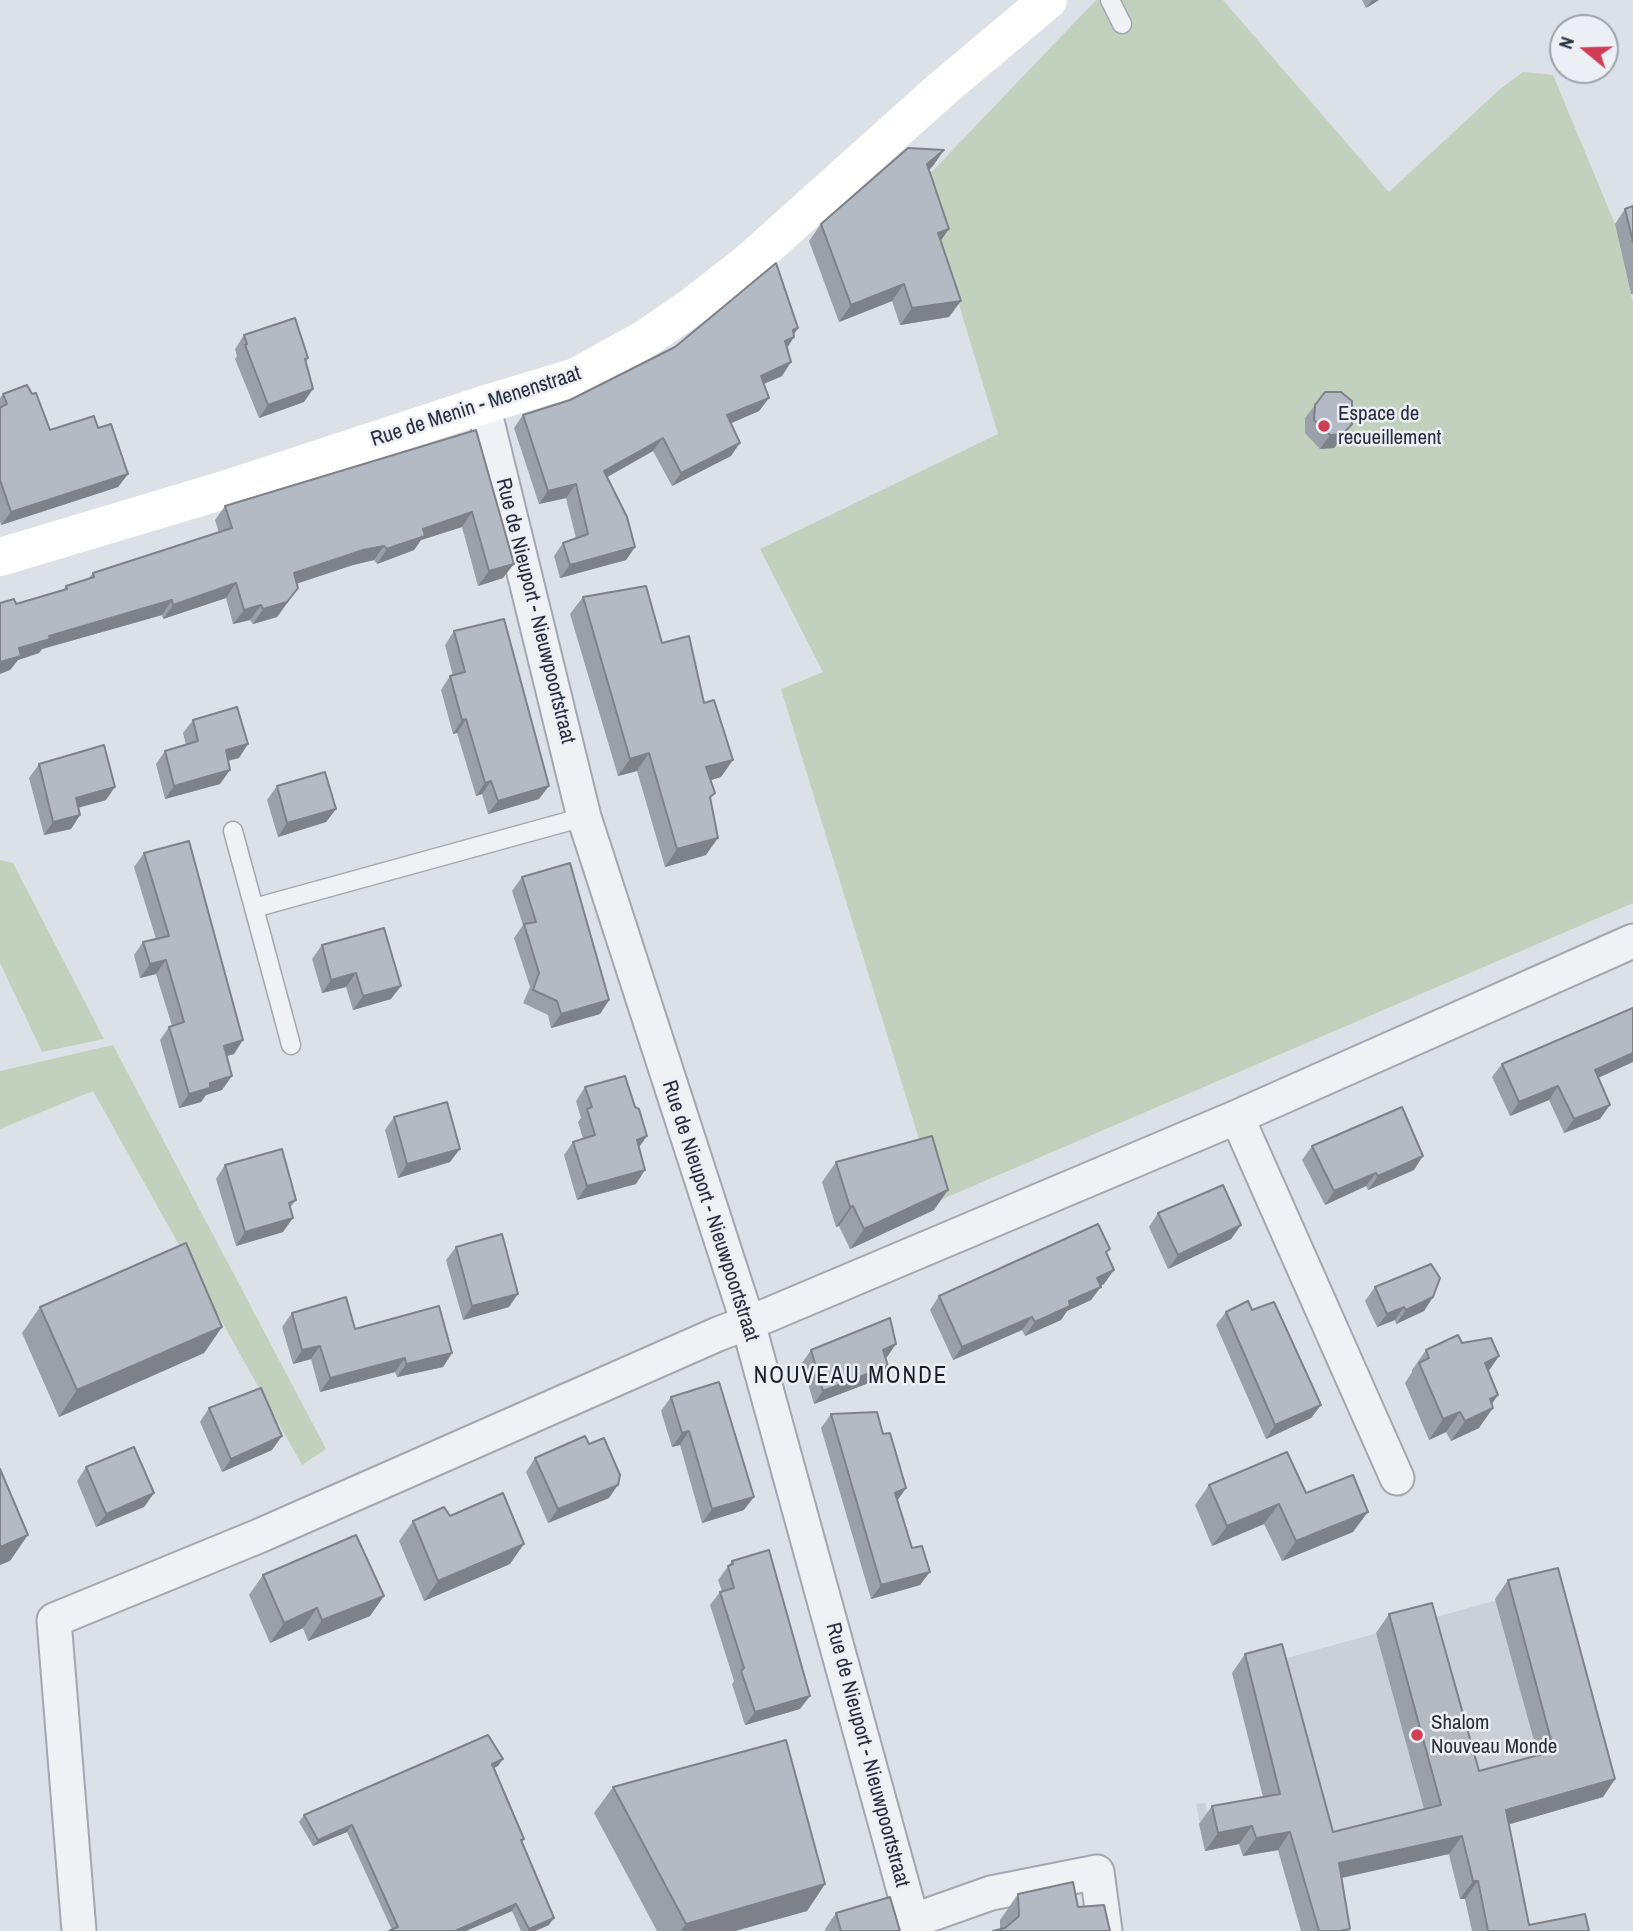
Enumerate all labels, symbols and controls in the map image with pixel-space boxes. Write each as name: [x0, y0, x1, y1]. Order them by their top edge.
north arrow: [1549, 14, 1619, 84]
text: N: [1552, 33, 1580, 52]
street label: Rue de Menin - Menenstraat: [368, 361, 584, 453]
place label: Espace de recueillement: [1338, 401, 1441, 451]
marker: Espace de recueillement: [1316, 418, 1332, 434]
street label: Rue de Nieuport - Nieuwpoortstraat: [490, 476, 580, 746]
street label: Rue de Nieuport - Nieuwpoortstraat: [656, 1077, 764, 1345]
district label: NOUVEAU MONDE: [755, 1363, 947, 1391]
street label: Rue de Nieuport - Nieuwpoortstraat: [820, 1620, 914, 1890]
place label: Shalom Nouveau Monde: [1431, 1710, 1557, 1760]
marker: Shalom Nouveau Monde: [1409, 1727, 1425, 1743]

